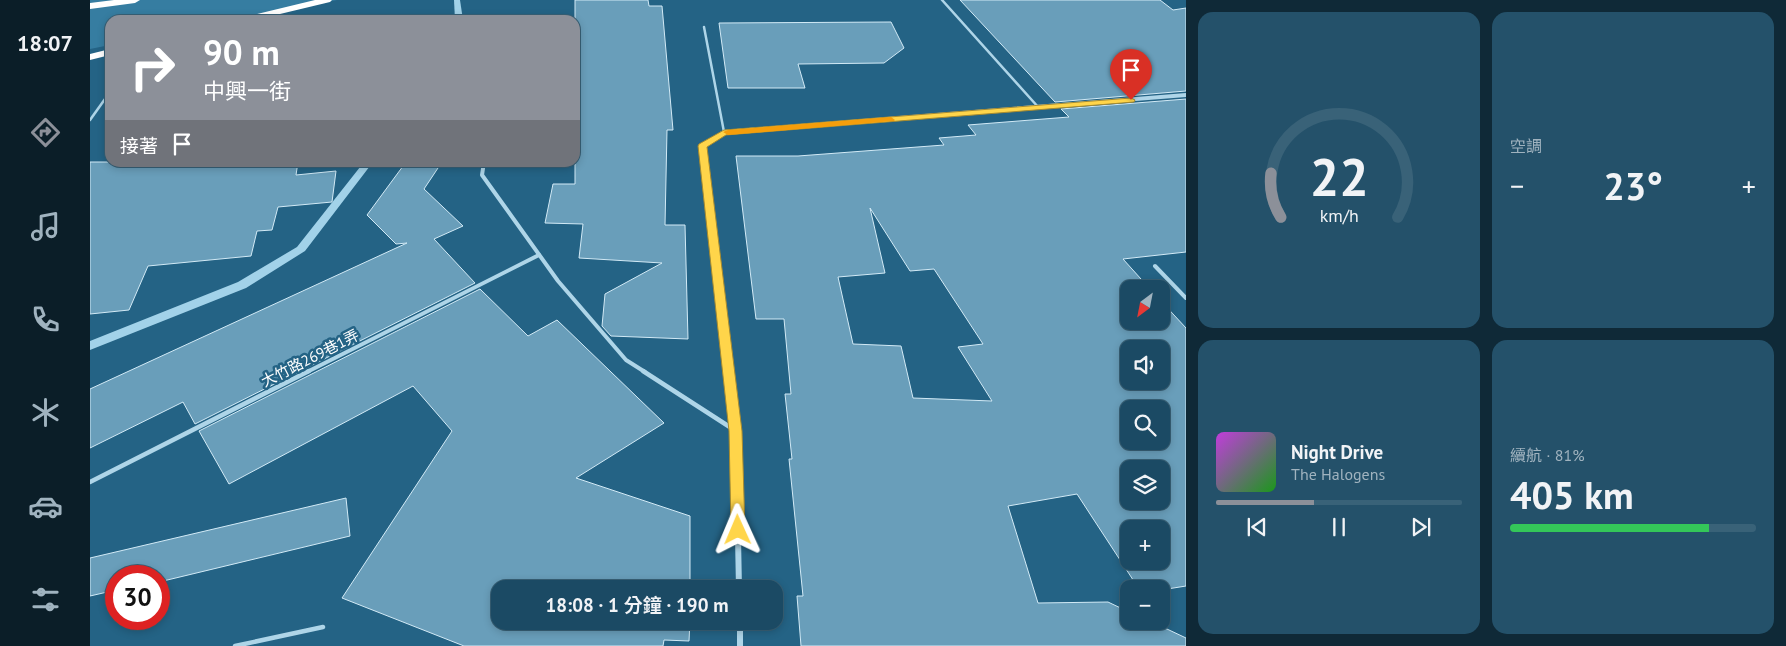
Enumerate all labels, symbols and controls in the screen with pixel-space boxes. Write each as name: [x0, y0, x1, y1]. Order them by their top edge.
text: 18:07: [17, 29, 73, 57]
text: 90 m: [203, 29, 280, 75]
icon: right: [120, 35, 185, 100]
pin: [1110, 49, 1152, 100]
icon: arrive: [1117, 56, 1145, 84]
text: 中興一街: [203, 77, 291, 105]
icon: directions: [28, 115, 63, 150]
icon: arrive: [168, 130, 196, 158]
text: 接著: [120, 134, 158, 158]
text: 空調: [1510, 136, 1542, 156]
text: 22: [1310, 143, 1368, 210]
text: 23°: [1603, 161, 1663, 210]
text: −: [1510, 167, 1524, 204]
text: +: [1742, 167, 1756, 204]
text: km/h: [1319, 204, 1359, 227]
icon: music: [28, 209, 63, 244]
north arrow: [1120, 280, 1170, 330]
map controls: [1120, 280, 1170, 630]
icon: phone: [28, 302, 63, 337]
street label: 大竹路269巷1弄: [258, 325, 362, 391]
button: sound: [1120, 340, 1170, 390]
icon: climate: [28, 395, 63, 430]
button: search: [1120, 400, 1170, 450]
text: Night Drive: [1291, 440, 1383, 464]
text: 續航 · 81%: [1510, 445, 1585, 465]
button: layers: [1120, 460, 1170, 510]
text: The Halogens: [1291, 464, 1385, 484]
text: 405 km: [1510, 470, 1634, 519]
icon: car: [28, 489, 63, 524]
position arrow: [711, 503, 763, 555]
icon: previous: [1243, 513, 1271, 541]
icon: pause: [1325, 513, 1353, 541]
icon: next: [1407, 513, 1435, 541]
button: +: [1120, 520, 1170, 570]
speed limit sign: 30: [105, 565, 170, 630]
button: −: [1120, 580, 1170, 630]
icon: filters: [28, 582, 63, 617]
text: 18:08 · 1 分鐘 · 190 m: [545, 593, 729, 617]

